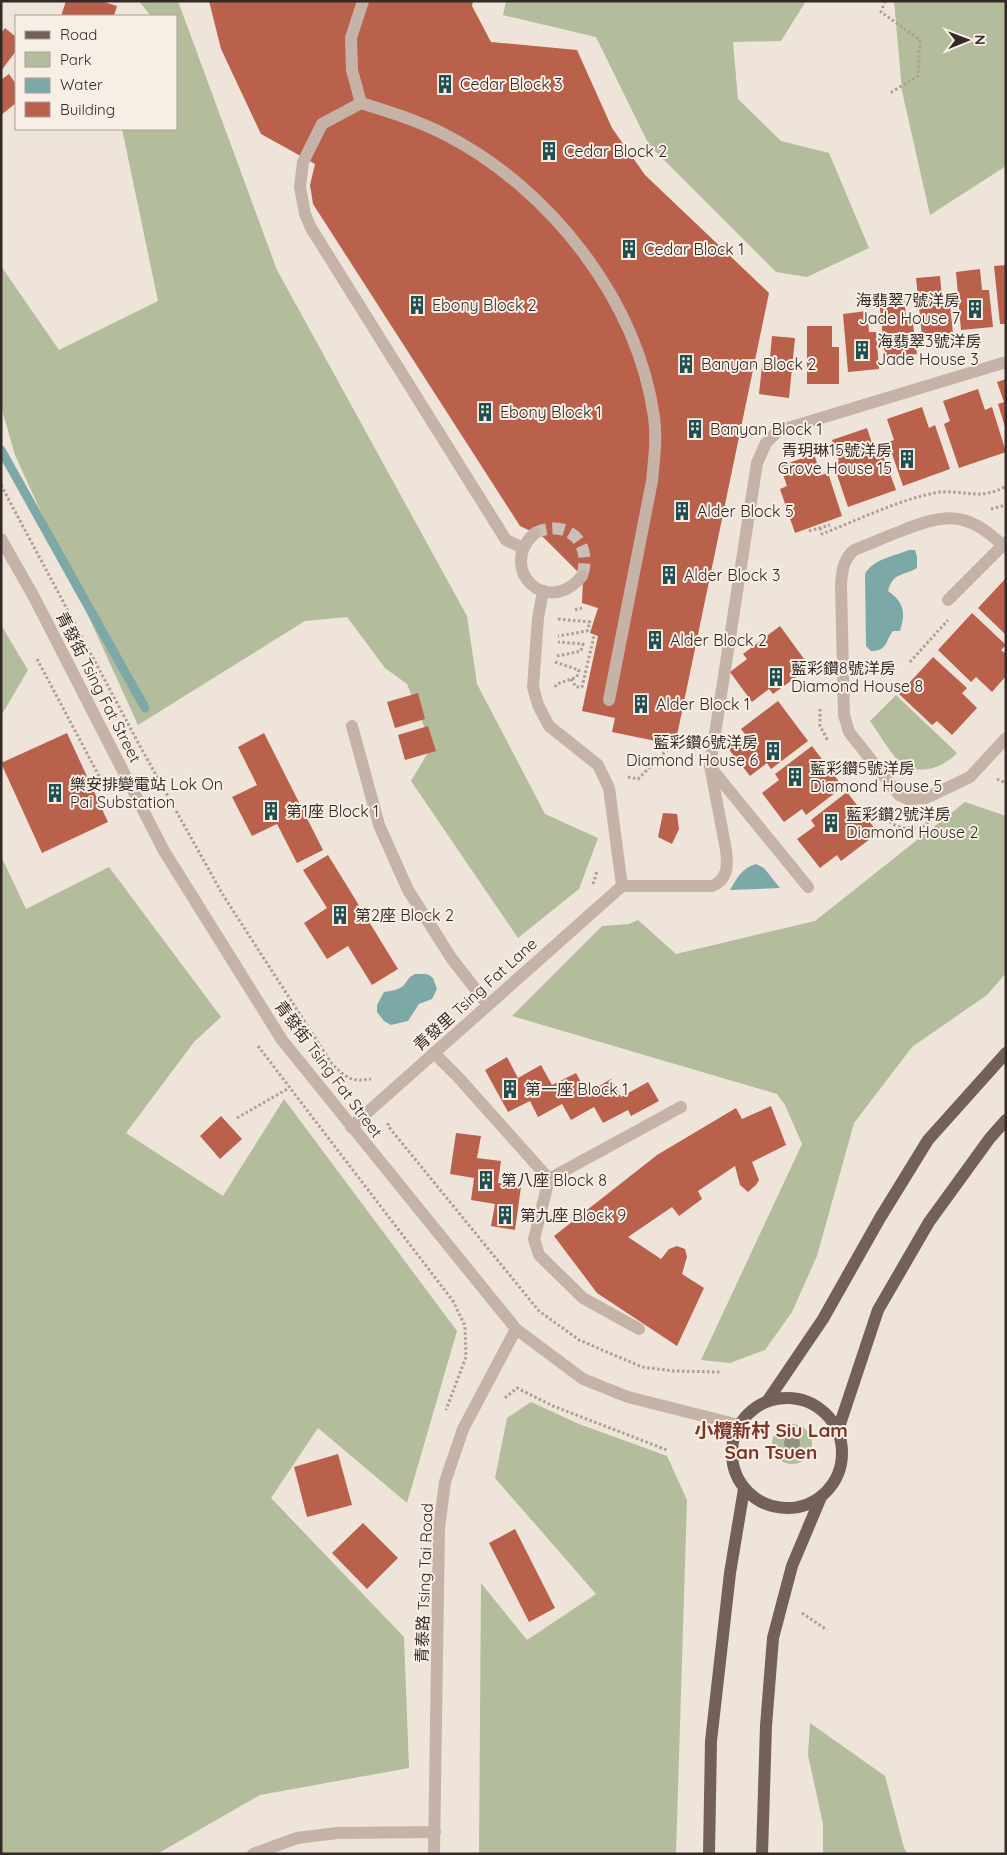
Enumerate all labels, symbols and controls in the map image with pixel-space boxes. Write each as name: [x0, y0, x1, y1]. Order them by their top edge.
legend: [15, 15, 178, 130]
north arrow: [942, 15, 992, 65]
text: Road: [60, 25, 97, 44]
text: N: [971, 34, 989, 45]
text: Park: [60, 50, 92, 69]
building icon: Cedar Block 3: [434, 73, 456, 95]
place label: Cedar Block 3: [460, 74, 563, 94]
text: Water: [60, 75, 103, 94]
text: Building: [60, 100, 115, 119]
building icon: Cedar Block 2: [538, 140, 560, 162]
place label: Cedar Block 2: [564, 141, 667, 161]
building icon: Cedar Block 1: [618, 238, 640, 260]
place label: Cedar Block 1: [644, 239, 744, 259]
place label: 海翡翠7號洋房 Jade House 7: [856, 290, 960, 328]
building icon: Ebony Block 2: [406, 294, 428, 316]
place label: Ebony Block 2: [432, 295, 537, 315]
building icon: 海翡翠7號洋房 Jade House 7: [964, 298, 986, 320]
place label: 海翡翠3號洋房 Jade House 3: [877, 331, 981, 369]
building icon: 海翡翠3號洋房 Jade House 3: [851, 339, 873, 361]
building icon: Banyan Block 2: [675, 353, 697, 375]
place label: Banyan Block 2: [701, 354, 816, 374]
building icon: Ebony Block 1: [474, 401, 496, 423]
place label: Ebony Block 1: [500, 402, 602, 422]
building icon: Banyan Block 1: [684, 418, 706, 440]
place label: Banyan Block 1: [710, 419, 822, 439]
place label: 青玥琳15號洋房 Grove House 15: [778, 440, 892, 478]
building icon: 青玥琳15號洋房 Grove House 15: [896, 448, 918, 470]
building icon: Alder Block 5: [671, 500, 693, 522]
place label: Alder Block 5: [697, 501, 794, 521]
building icon: Alder Block 3: [658, 564, 680, 586]
place label: Alder Block 3: [684, 565, 780, 585]
street label: 青發街 Tsing Fat Street: [52, 608, 146, 766]
building icon: Alder Block 2: [644, 629, 666, 651]
place label: Alder Block 2: [670, 630, 767, 650]
place label: 藍彩鑽8號洋房 Diamond House 8: [791, 658, 923, 696]
building icon: 藍彩鑽8號洋房 Diamond House 8: [765, 666, 787, 688]
building icon: Alder Block 1: [630, 693, 652, 715]
place label: Alder Block 1: [656, 694, 750, 714]
place label: 藍彩鑽6號洋房 Diamond House 6: [626, 732, 758, 770]
building icon: 藍彩鑽6號洋房 Diamond House 6: [762, 740, 784, 762]
place label: 藍彩鑽5號洋房 Diamond House 5: [810, 758, 942, 796]
building icon: 藍彩鑽5號洋房 Diamond House 5: [784, 766, 806, 788]
place label: 樂安排變電站 Lok On Pai Substation: [70, 774, 223, 812]
building icon: 樂安排變電站 Lok On Pai Substation: [44, 782, 66, 804]
building icon: 第1座 Block 1: [260, 800, 282, 822]
place label: 第1座 Block 1: [286, 801, 379, 821]
place label: 藍彩鑽2號洋房 Diamond House 2: [846, 804, 978, 842]
building icon: 藍彩鑽2號洋房 Diamond House 2: [820, 812, 842, 834]
building icon: 第2座 Block 2: [329, 904, 351, 926]
place label: 第2座 Block 2: [355, 905, 454, 925]
street label: 青發里 Tsing Fat Lane: [409, 933, 541, 1055]
street label: 青發街 Tsing Fat Street: [271, 996, 387, 1142]
building icon: 第一座 Block 1: [499, 1078, 521, 1100]
place label: 第一座 Block 1: [525, 1079, 628, 1099]
building icon: 第八座 Block 8: [475, 1169, 497, 1191]
place label: 第八座 Block 8: [501, 1170, 607, 1190]
building icon: 第九座 Block 9: [494, 1204, 516, 1226]
place label: 第九座 Block 9: [520, 1205, 626, 1225]
district label: 小欖新村 Siu Lam San Tsuen: [694, 1418, 848, 1464]
street label: 青泰路 Tsing Tai Road: [411, 1503, 437, 1663]

